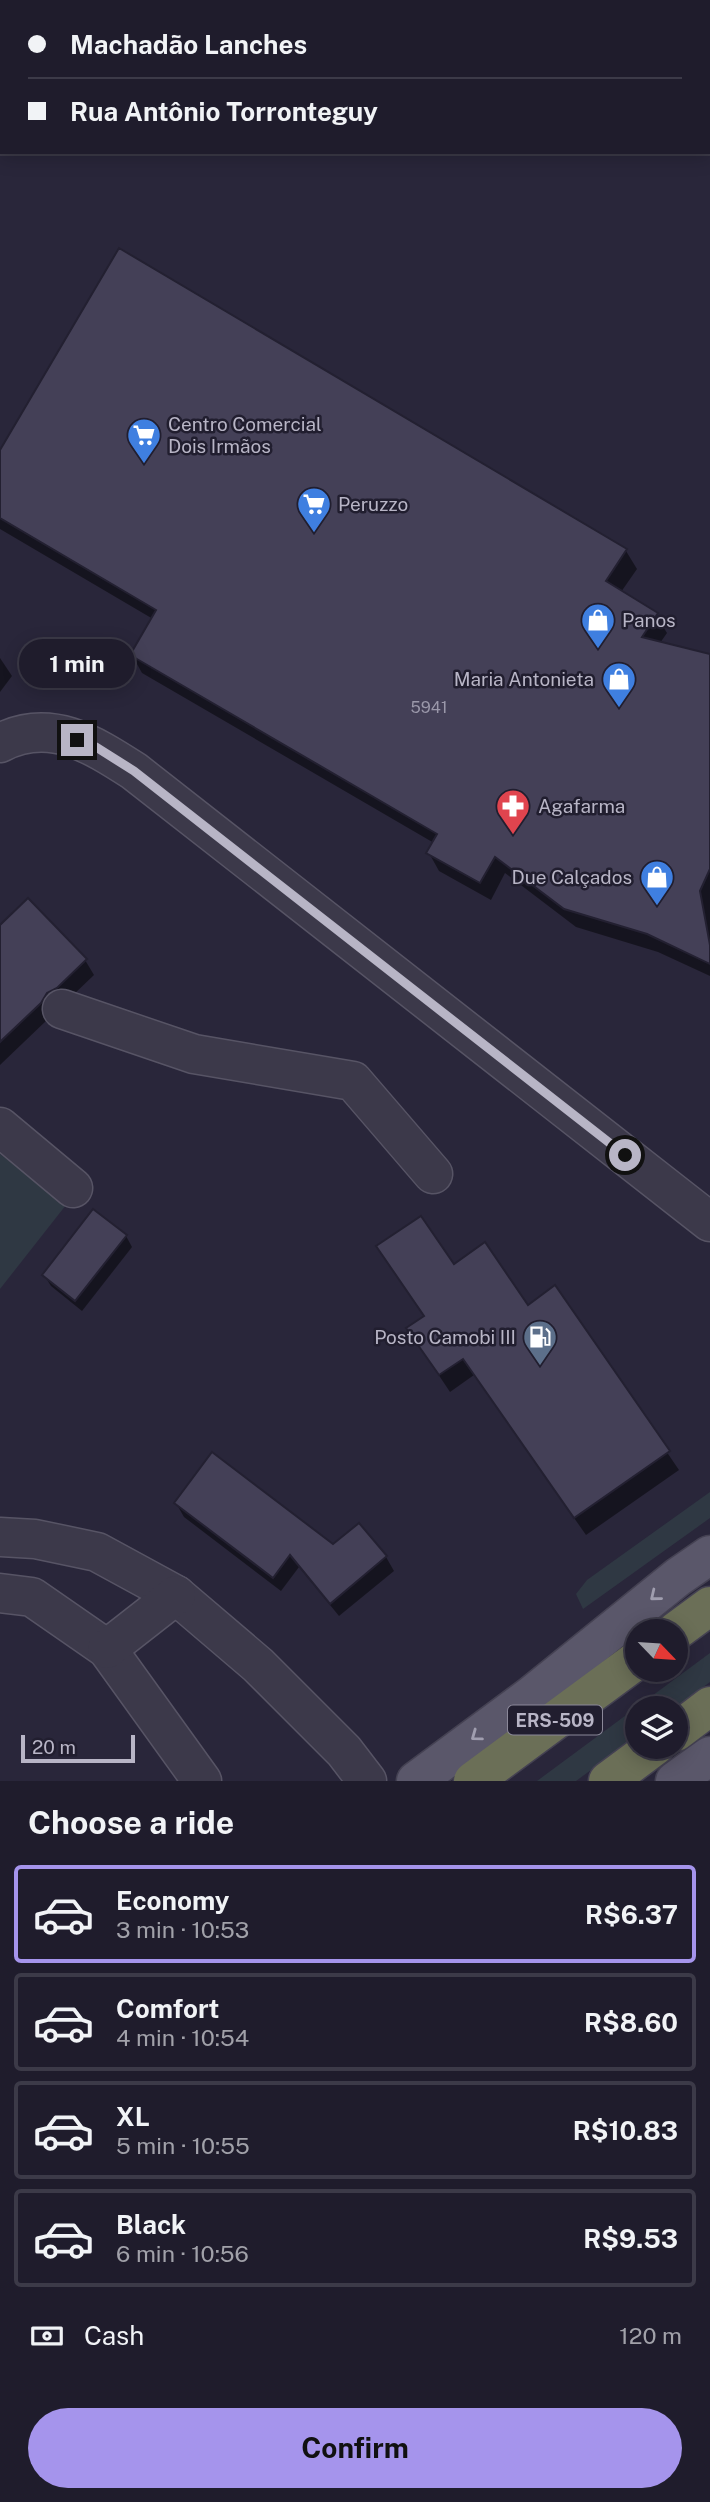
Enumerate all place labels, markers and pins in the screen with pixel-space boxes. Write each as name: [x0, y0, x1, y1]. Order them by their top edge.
place label: Centro Comercial Dois Irmãos: [168, 413, 322, 457]
supermarket icon: Centro Comercial Dois Irmãos: [125, 416, 163, 465]
supermarket icon: Peruzzo: [295, 485, 333, 534]
place label: Peruzzo: [338, 493, 408, 515]
shop icon: Panos: [579, 601, 617, 650]
place label: Panos: [622, 609, 676, 631]
shop icon: Maria Antonieta: [600, 660, 638, 709]
place label: Maria Antonieta: [454, 668, 594, 690]
pharmacy icon: Agafarma: [494, 787, 532, 836]
place label: Agafarma: [538, 795, 625, 817]
shop icon: Due Calçados: [638, 858, 676, 907]
place label: Due Calçados: [511, 866, 632, 888]
fuel station icon: Posto Camobi III: [521, 1318, 559, 1367]
place label: Posto Camobi III: [374, 1326, 516, 1348]

